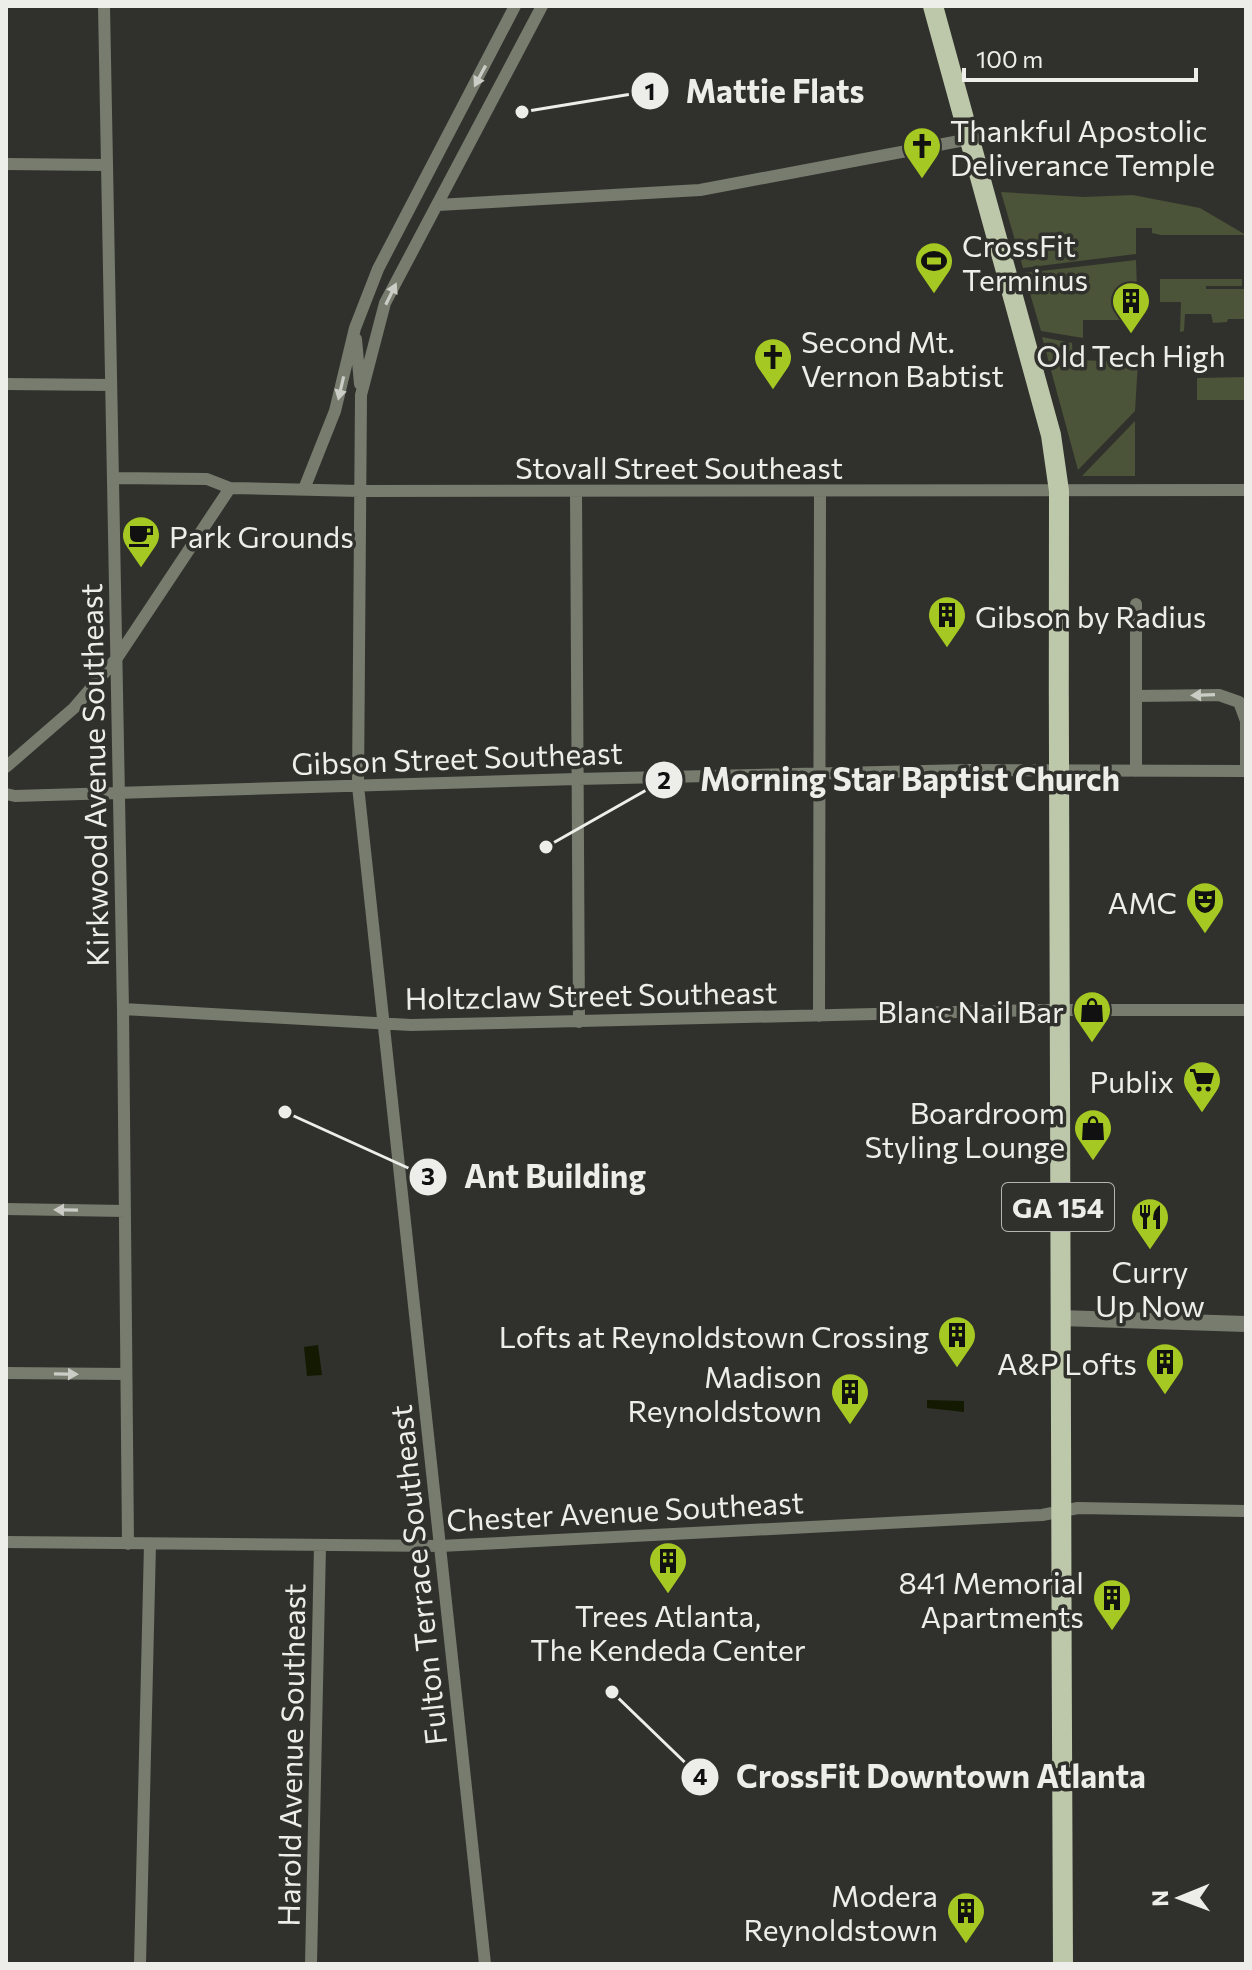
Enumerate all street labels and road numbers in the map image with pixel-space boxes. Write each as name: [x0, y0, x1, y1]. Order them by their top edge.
street label: Stovall Street Southeast: [515, 448, 843, 485]
street label: Kirkwood Avenue Southeast: [71, 583, 115, 967]
street label: Gibson Street Southeast: [291, 733, 623, 781]
street label: Holtzclaw Street Southeast: [404, 972, 778, 1016]
road number: GA 154: [1002, 1183, 1114, 1231]
street label: Fulton Terrace Southeast: [381, 1403, 453, 1747]
street label: Chester Avenue Southeast: [445, 1482, 805, 1538]
street label: Harold Avenue Southeast: [269, 1583, 311, 1927]

